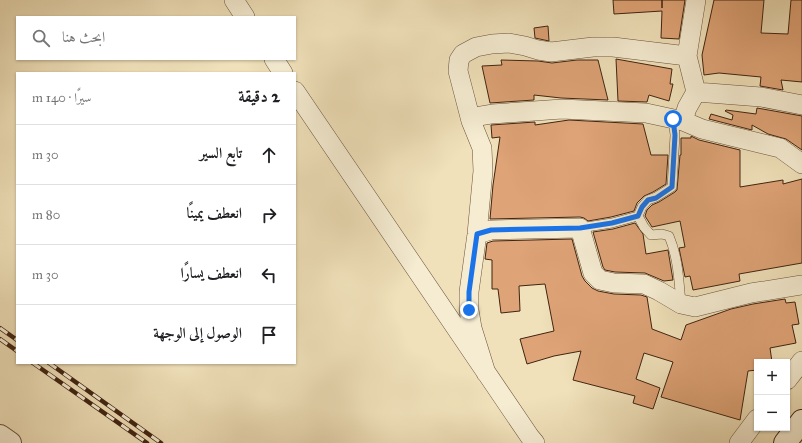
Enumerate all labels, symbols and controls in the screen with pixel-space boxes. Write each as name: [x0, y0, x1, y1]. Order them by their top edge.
search box: [16, 16, 296, 60]
icon: search: [30, 27, 52, 49]
text: ابحث هنا: [62, 28, 105, 46]
text: 2 دقيقة: [238, 86, 280, 107]
text: سيرًا · 140 m: [32, 90, 91, 106]
route start: [664, 110, 682, 128]
text: تابع السير: [200, 144, 242, 162]
icon: ahead: [258, 144, 280, 166]
text: 30 m: [32, 147, 59, 163]
text: انعطف يمينًا: [187, 204, 242, 222]
icon: right: [258, 204, 280, 226]
text: 80 m: [32, 207, 60, 223]
text: انعطف يسارًا: [180, 264, 242, 282]
icon: left: [258, 264, 280, 286]
text: 30 m: [32, 267, 59, 283]
route end: [460, 301, 478, 319]
text: الوصول إلى الوجهة: [153, 324, 242, 342]
icon: arrive: [258, 324, 280, 346]
map controls: [754, 359, 790, 431]
button: +: [754, 359, 790, 395]
button: −: [754, 395, 790, 431]

